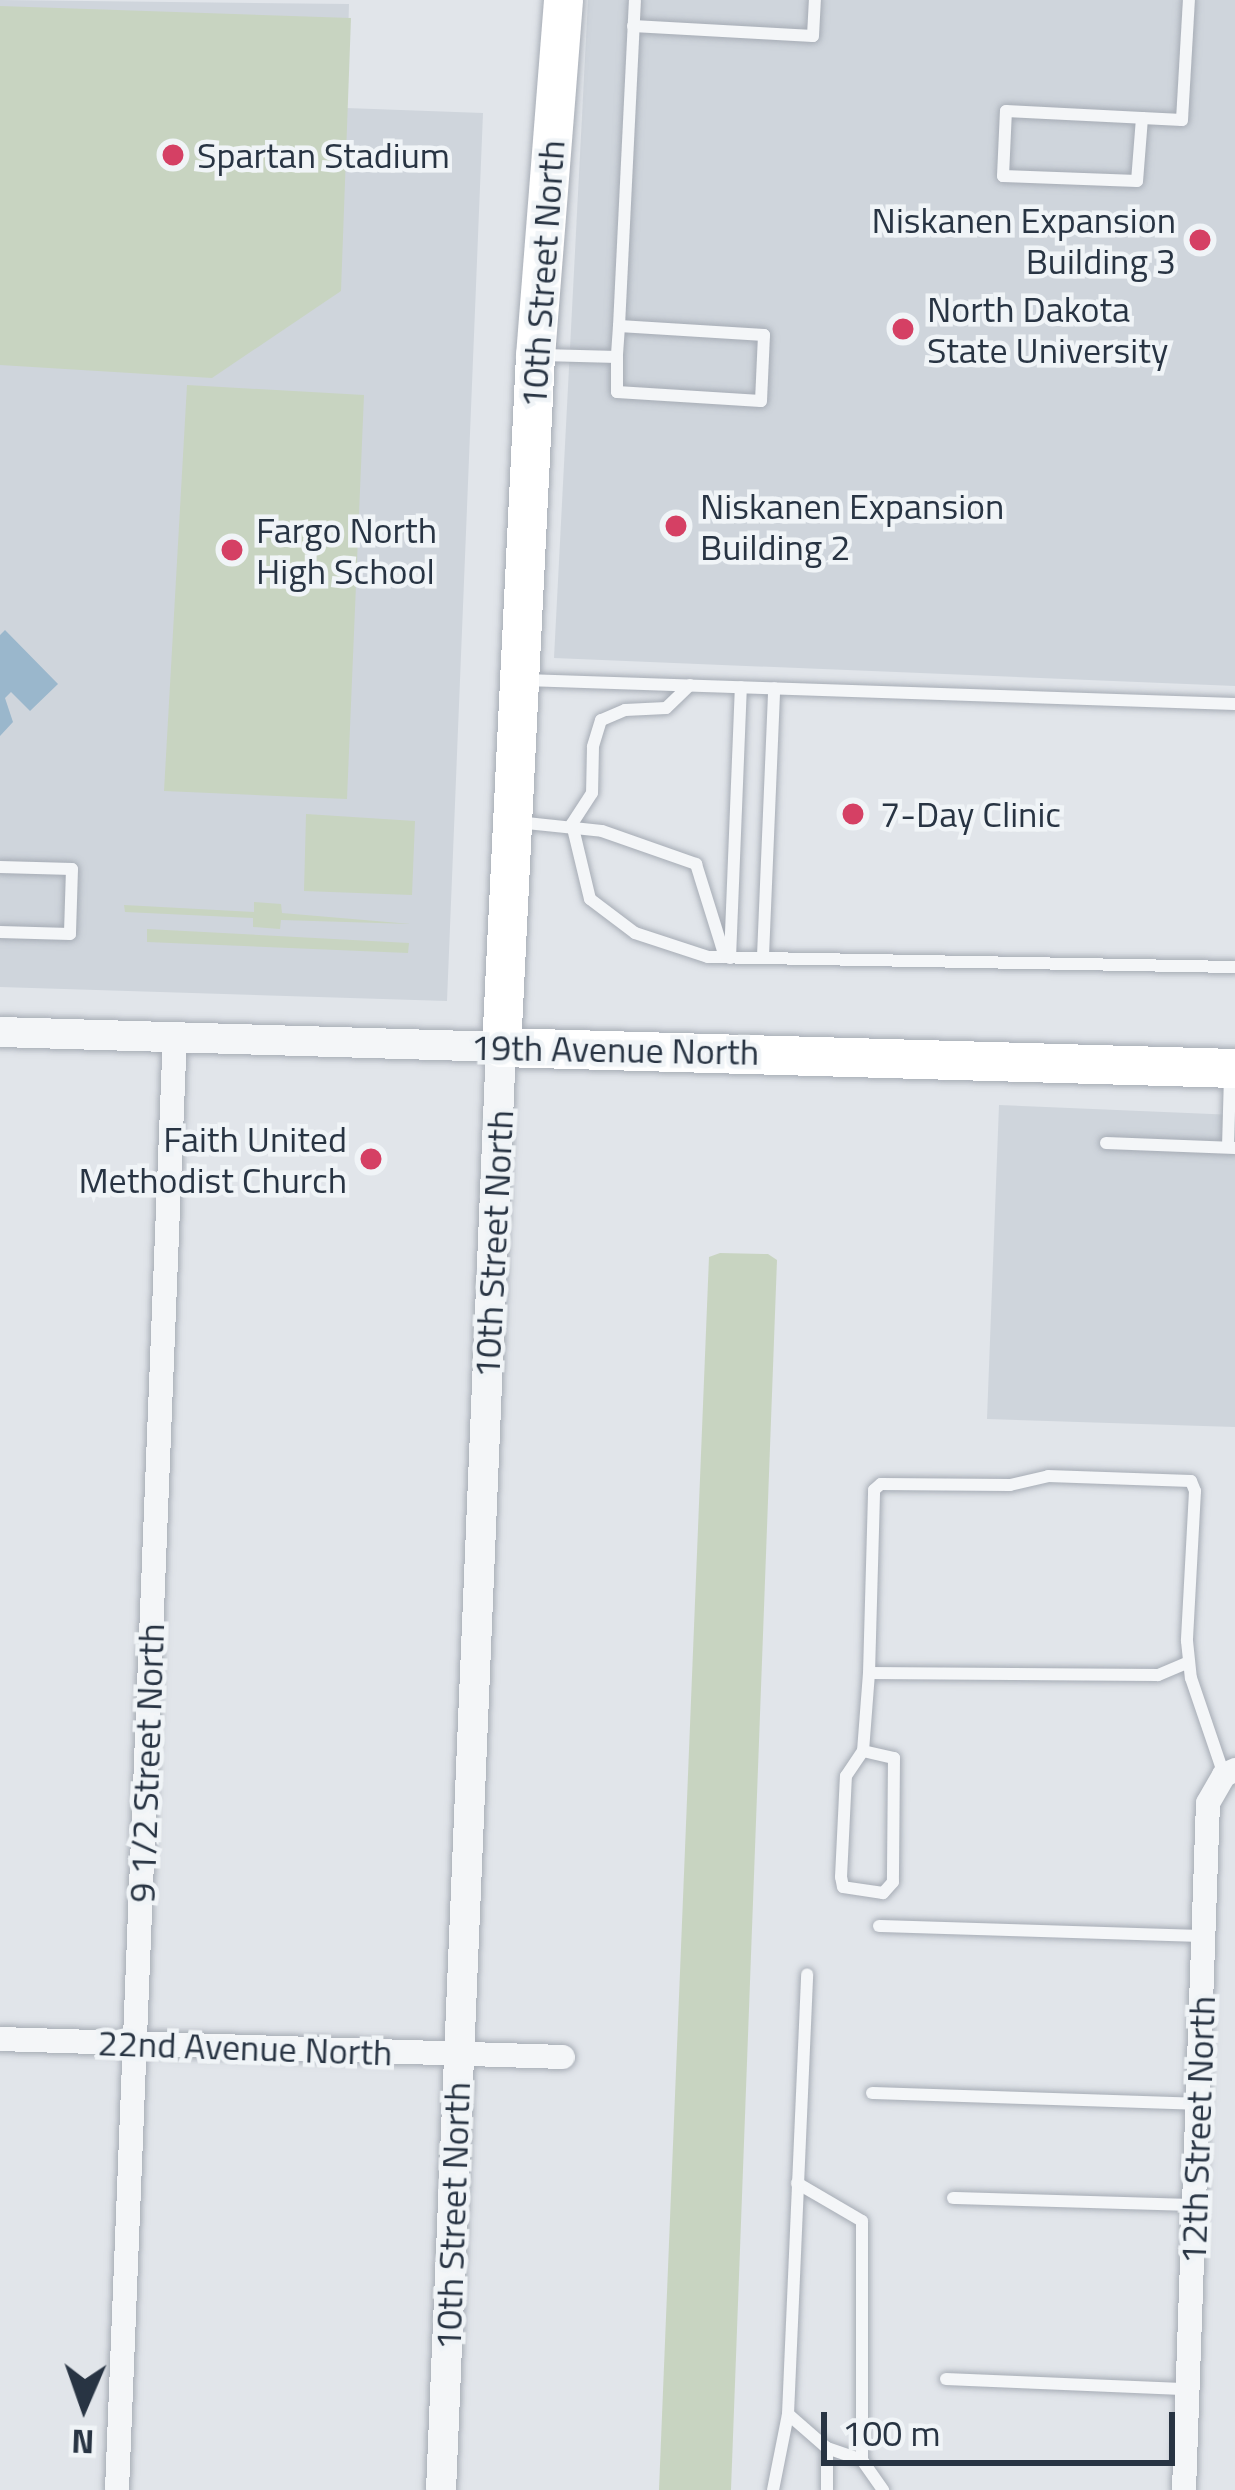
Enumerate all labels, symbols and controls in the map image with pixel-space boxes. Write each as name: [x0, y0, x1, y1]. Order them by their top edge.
place label: Spartan Stadium: [197, 133, 450, 177]
street label: 10th Street North: [511, 139, 573, 409]
marker: Spartan Stadium: [160, 142, 186, 168]
place label: Niskanen Expansion Building 3: [872, 197, 1176, 282]
marker: Niskanen Expansion Building 3: [1187, 227, 1213, 253]
place label: North Dakota State University: [927, 286, 1168, 371]
marker: North Dakota State University: [890, 316, 916, 342]
place label: Niskanen Expansion Building 2: [700, 483, 1004, 568]
place label: Fargo North High School: [256, 507, 437, 592]
marker: Niskanen Expansion Building 2: [663, 513, 689, 539]
marker: Fargo North High School: [219, 537, 245, 563]
place label: 7-Day Clinic: [880, 792, 1061, 836]
marker: 7-Day Clinic: [837, 798, 869, 830]
street label: 19th Avenue North: [470, 1025, 760, 1073]
street label: 10th Street North: [464, 1109, 522, 1379]
place label: Faith United Methodist Church: [79, 1116, 347, 1201]
marker: Faith United Methodist Church: [358, 1146, 384, 1172]
street label: 9 1/2 Street North: [120, 1623, 172, 1903]
street label: 12th Street North: [1171, 1995, 1223, 2265]
street label: 22nd Avenue North: [97, 2020, 393, 2074]
street label: 10th Street North: [426, 2081, 478, 2351]
north arrow: [24, 2346, 144, 2466]
scale bar: [827, 2388, 1181, 2462]
text: 100 m: [842, 2405, 941, 2460]
text: N: [70, 2417, 95, 2467]

